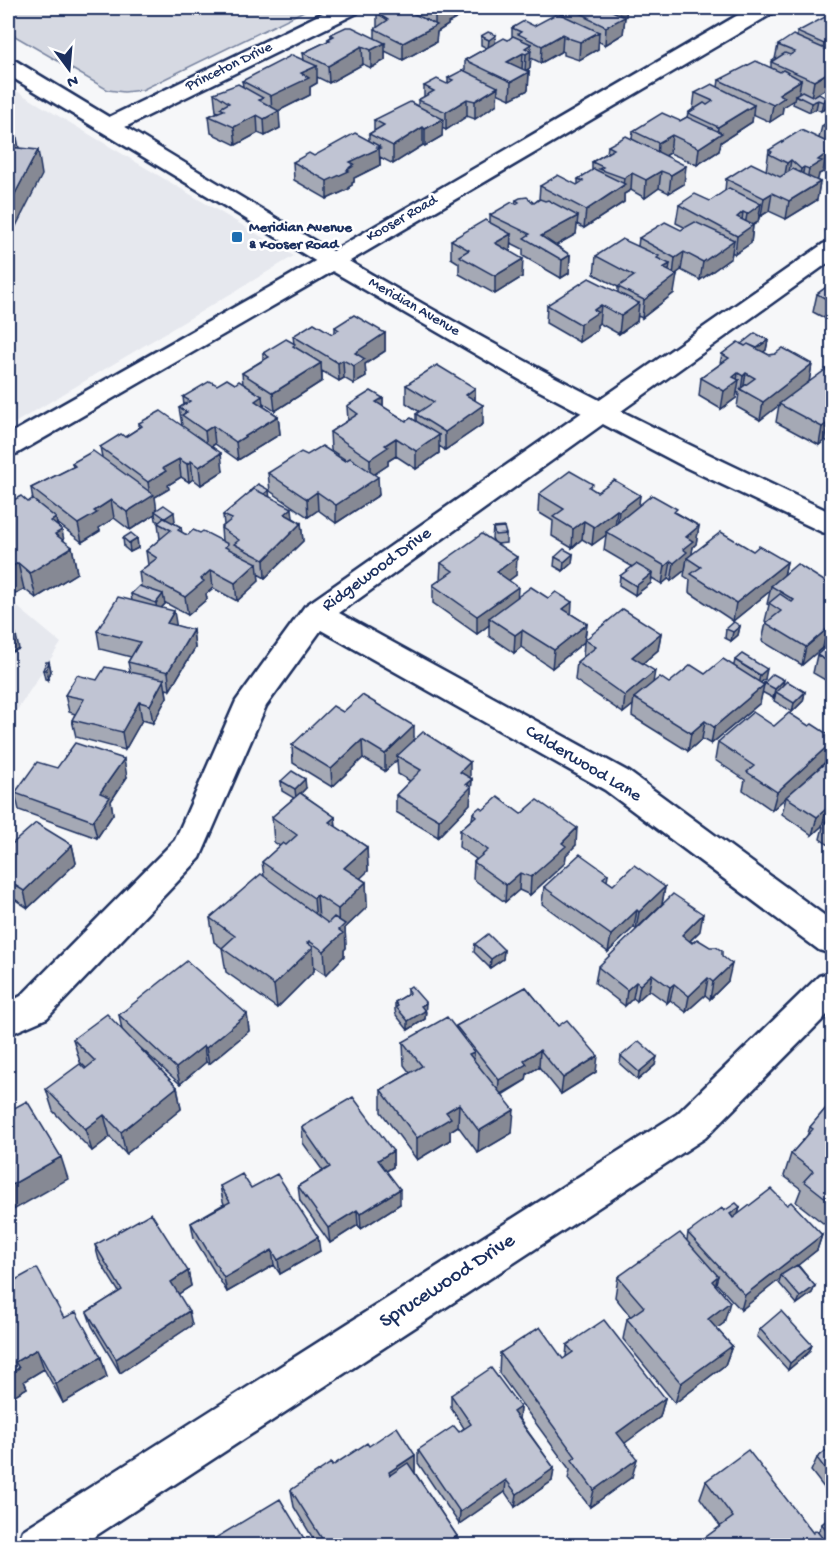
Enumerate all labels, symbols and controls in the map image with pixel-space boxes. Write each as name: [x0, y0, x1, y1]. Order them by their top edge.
street label: Princeton Drive: [182, 38, 275, 96]
north arrow: [39, 39, 99, 99]
text: N: [64, 69, 80, 91]
street label: Kooser Road: [363, 191, 442, 246]
place label: Meridian Avenue & Kooser Road: [249, 219, 353, 254]
marker: Meridian Avenue & Kooser Road: [230, 230, 244, 244]
street label: Meridian Avenue: [365, 273, 463, 341]
street label: Ridgewood Drive: [318, 523, 436, 617]
street label: Calderwood Lane: [521, 721, 645, 807]
street label: Sprucewood Drive: [376, 1228, 521, 1335]

